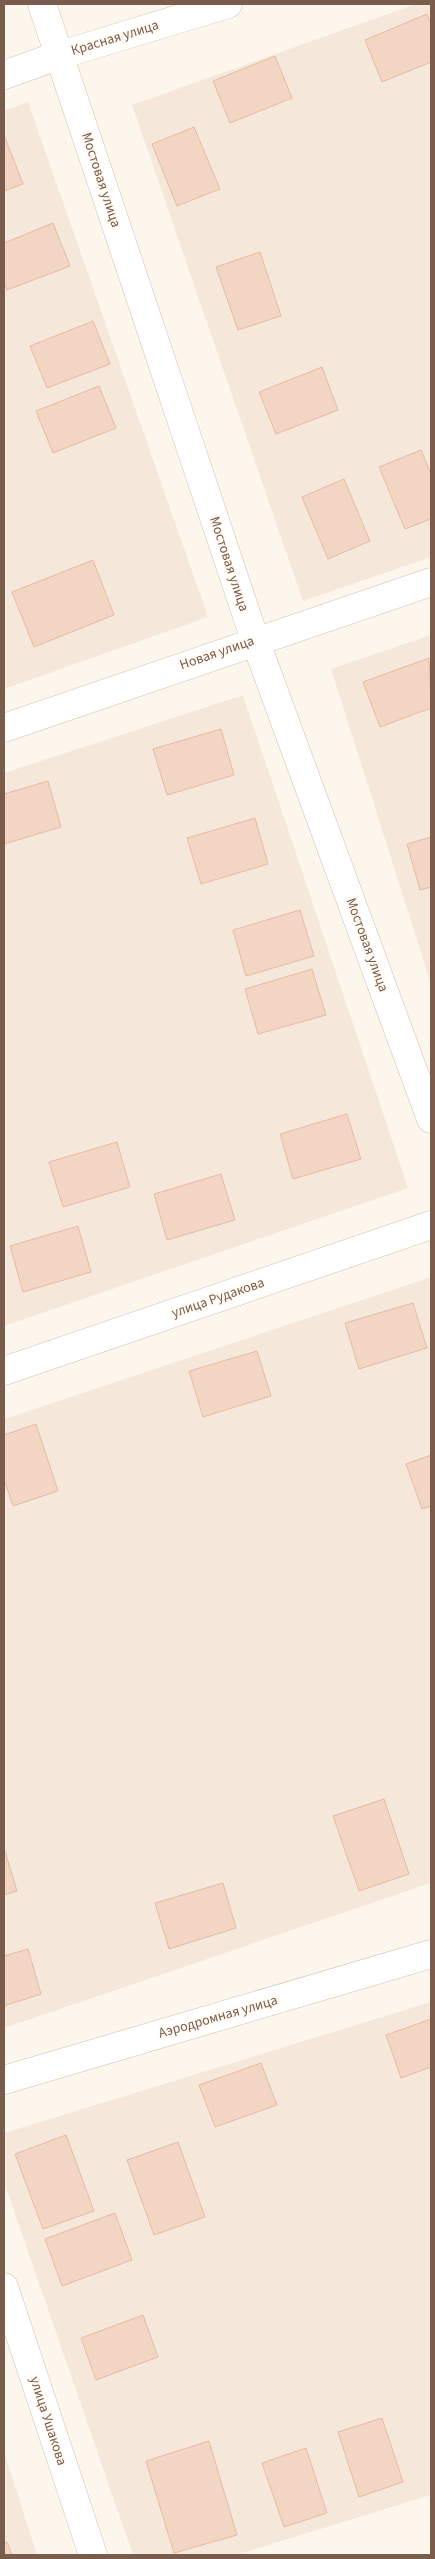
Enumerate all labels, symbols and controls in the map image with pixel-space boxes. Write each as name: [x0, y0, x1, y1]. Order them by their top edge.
street label: Красная улица: [69, 15, 161, 61]
street label: Мостовая улица: [76, 130, 126, 230]
street label: Мостовая улица: [204, 514, 254, 614]
street label: Новая улица: [177, 631, 257, 675]
street label: Мостовая улица: [341, 895, 393, 995]
street label: улица Рудакова: [169, 1273, 267, 1323]
street label: Аэродромная улица: [156, 1990, 280, 2044]
street label: улица Ушакова: [24, 2374, 72, 2468]

